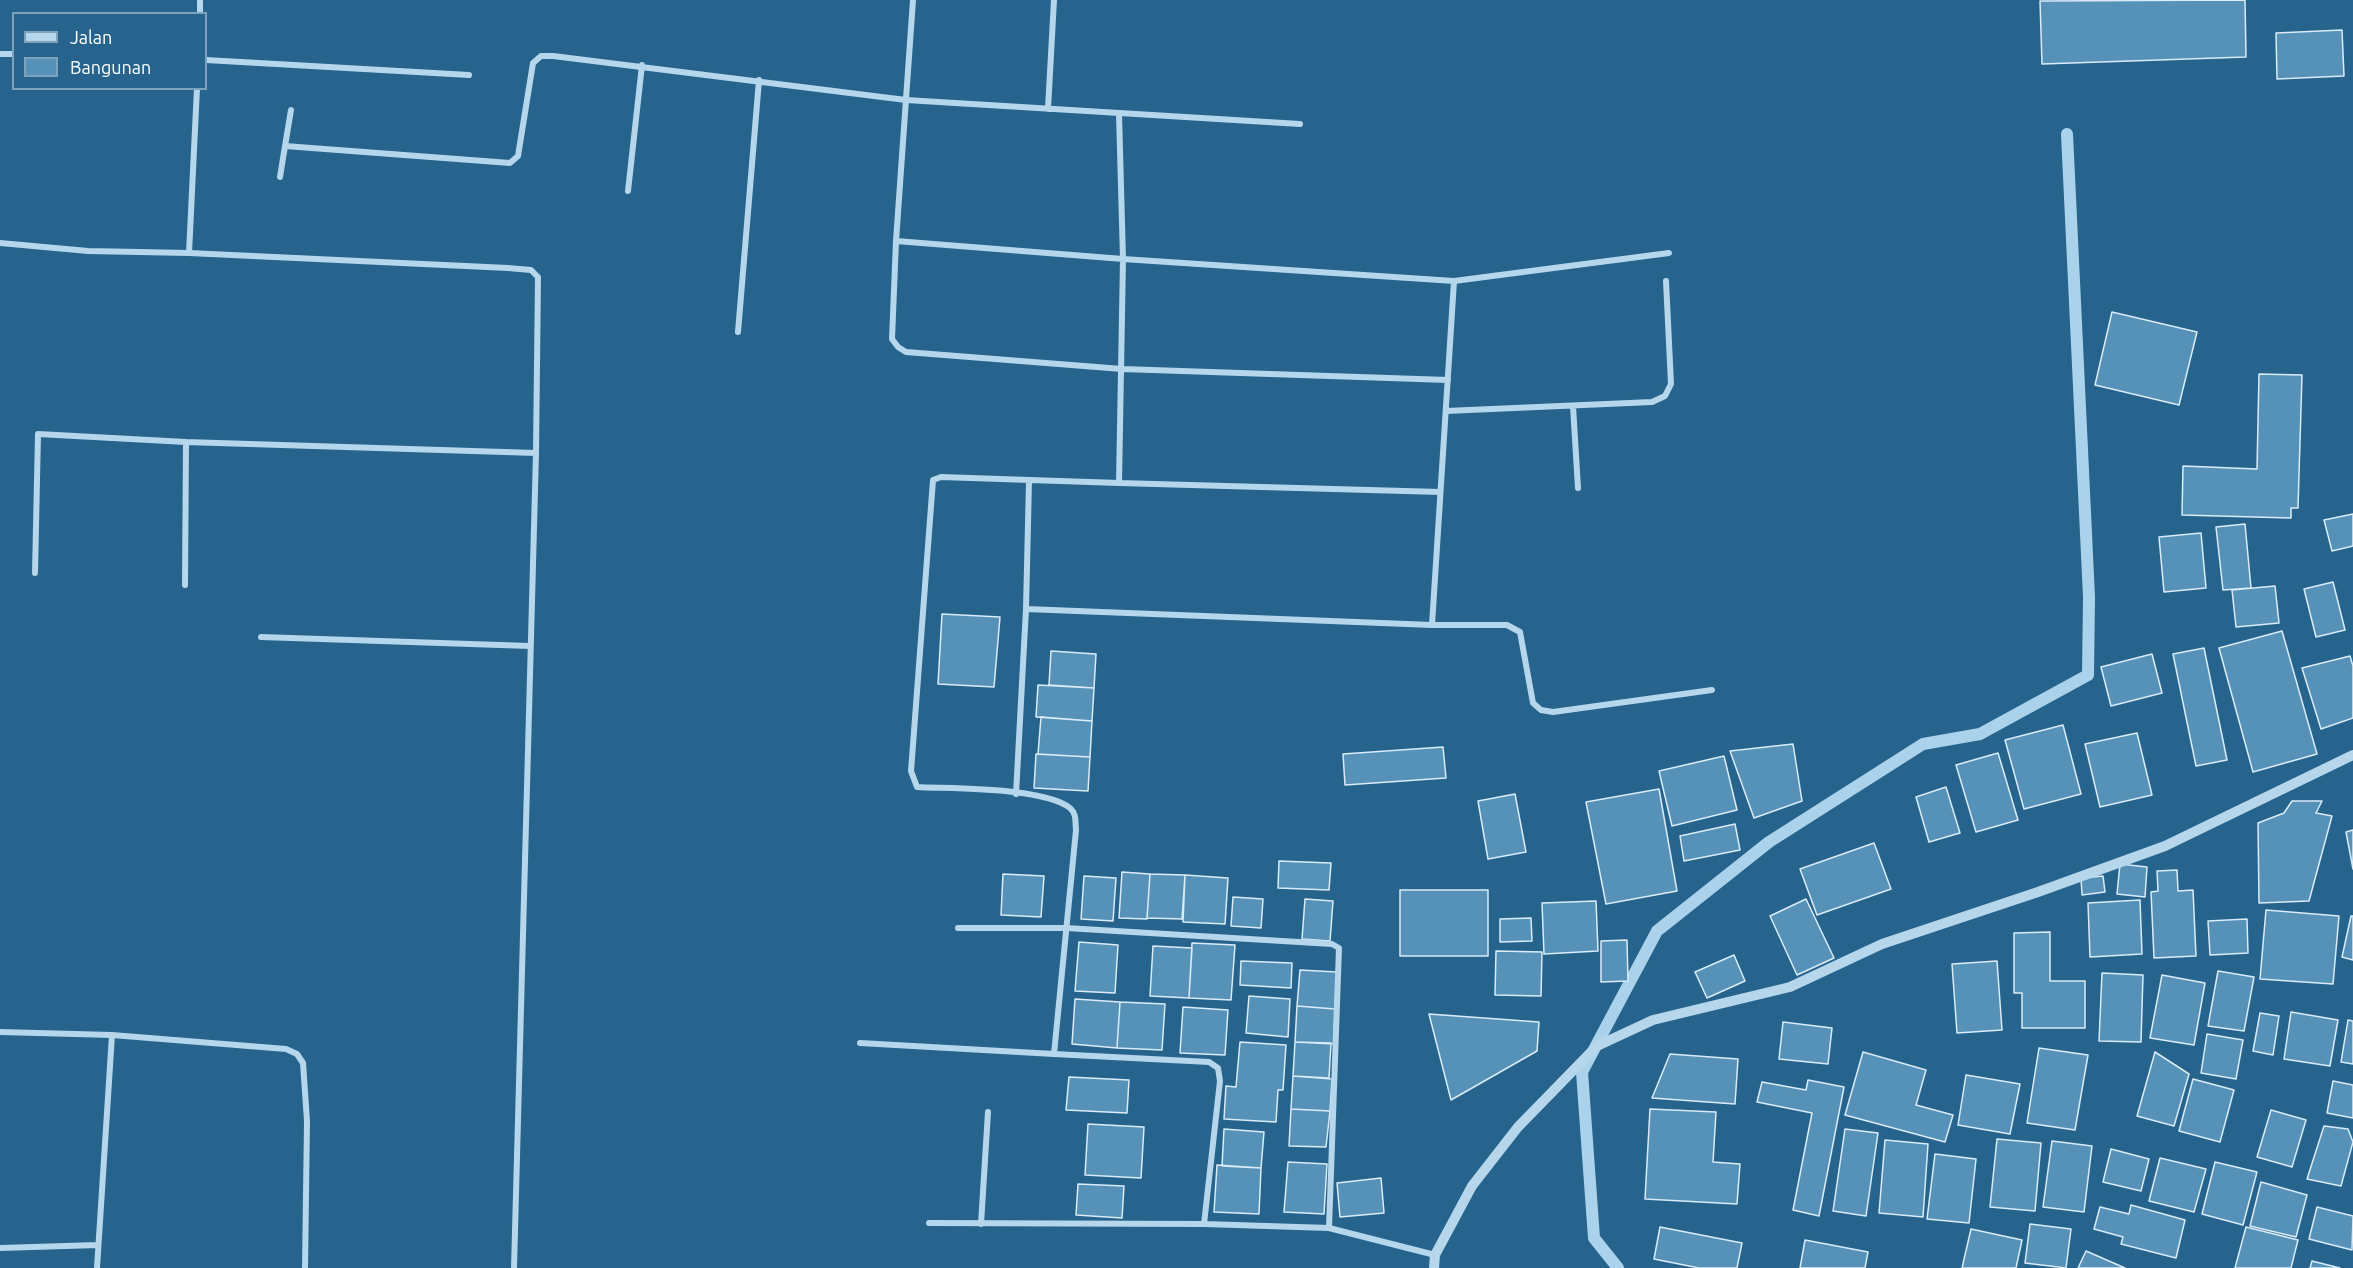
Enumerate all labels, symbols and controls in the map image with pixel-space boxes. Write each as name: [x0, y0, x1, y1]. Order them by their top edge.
legend: [12, 12, 207, 90]
text: Jalan: [70, 27, 112, 47]
text: Bangunan: [70, 57, 151, 77]

